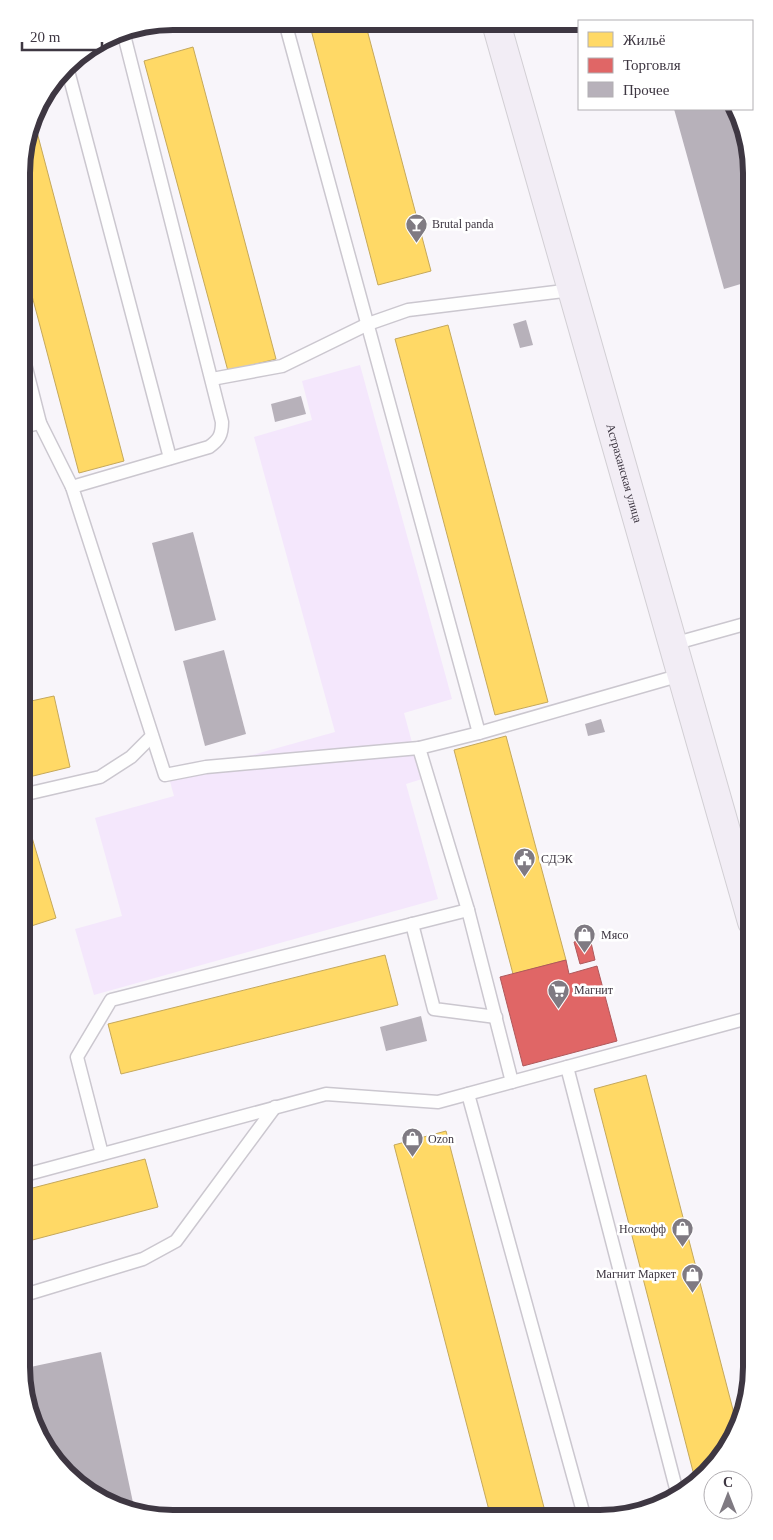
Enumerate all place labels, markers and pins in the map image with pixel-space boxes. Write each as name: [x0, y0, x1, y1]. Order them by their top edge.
bar icon: Brutal panda: [404, 212, 428, 243]
place label: Brutal panda: [432, 217, 494, 231]
public building icon: СДЭК: [513, 847, 537, 878]
place label: СДЭК: [541, 852, 574, 866]
shop icon: Мясо: [573, 923, 597, 954]
place label: Мясо: [601, 928, 629, 942]
supermarket icon: Магнит: [546, 978, 570, 1009]
place label: Магнит: [574, 983, 614, 997]
shop icon: Ozon: [400, 1127, 424, 1158]
place label: Ozon: [428, 1132, 454, 1146]
shop icon: Носкофф: [670, 1217, 694, 1248]
place label: Носкофф: [619, 1222, 666, 1236]
shop icon: Магнит Маркет: [680, 1262, 704, 1293]
place label: Магнит Маркет: [596, 1267, 677, 1281]

